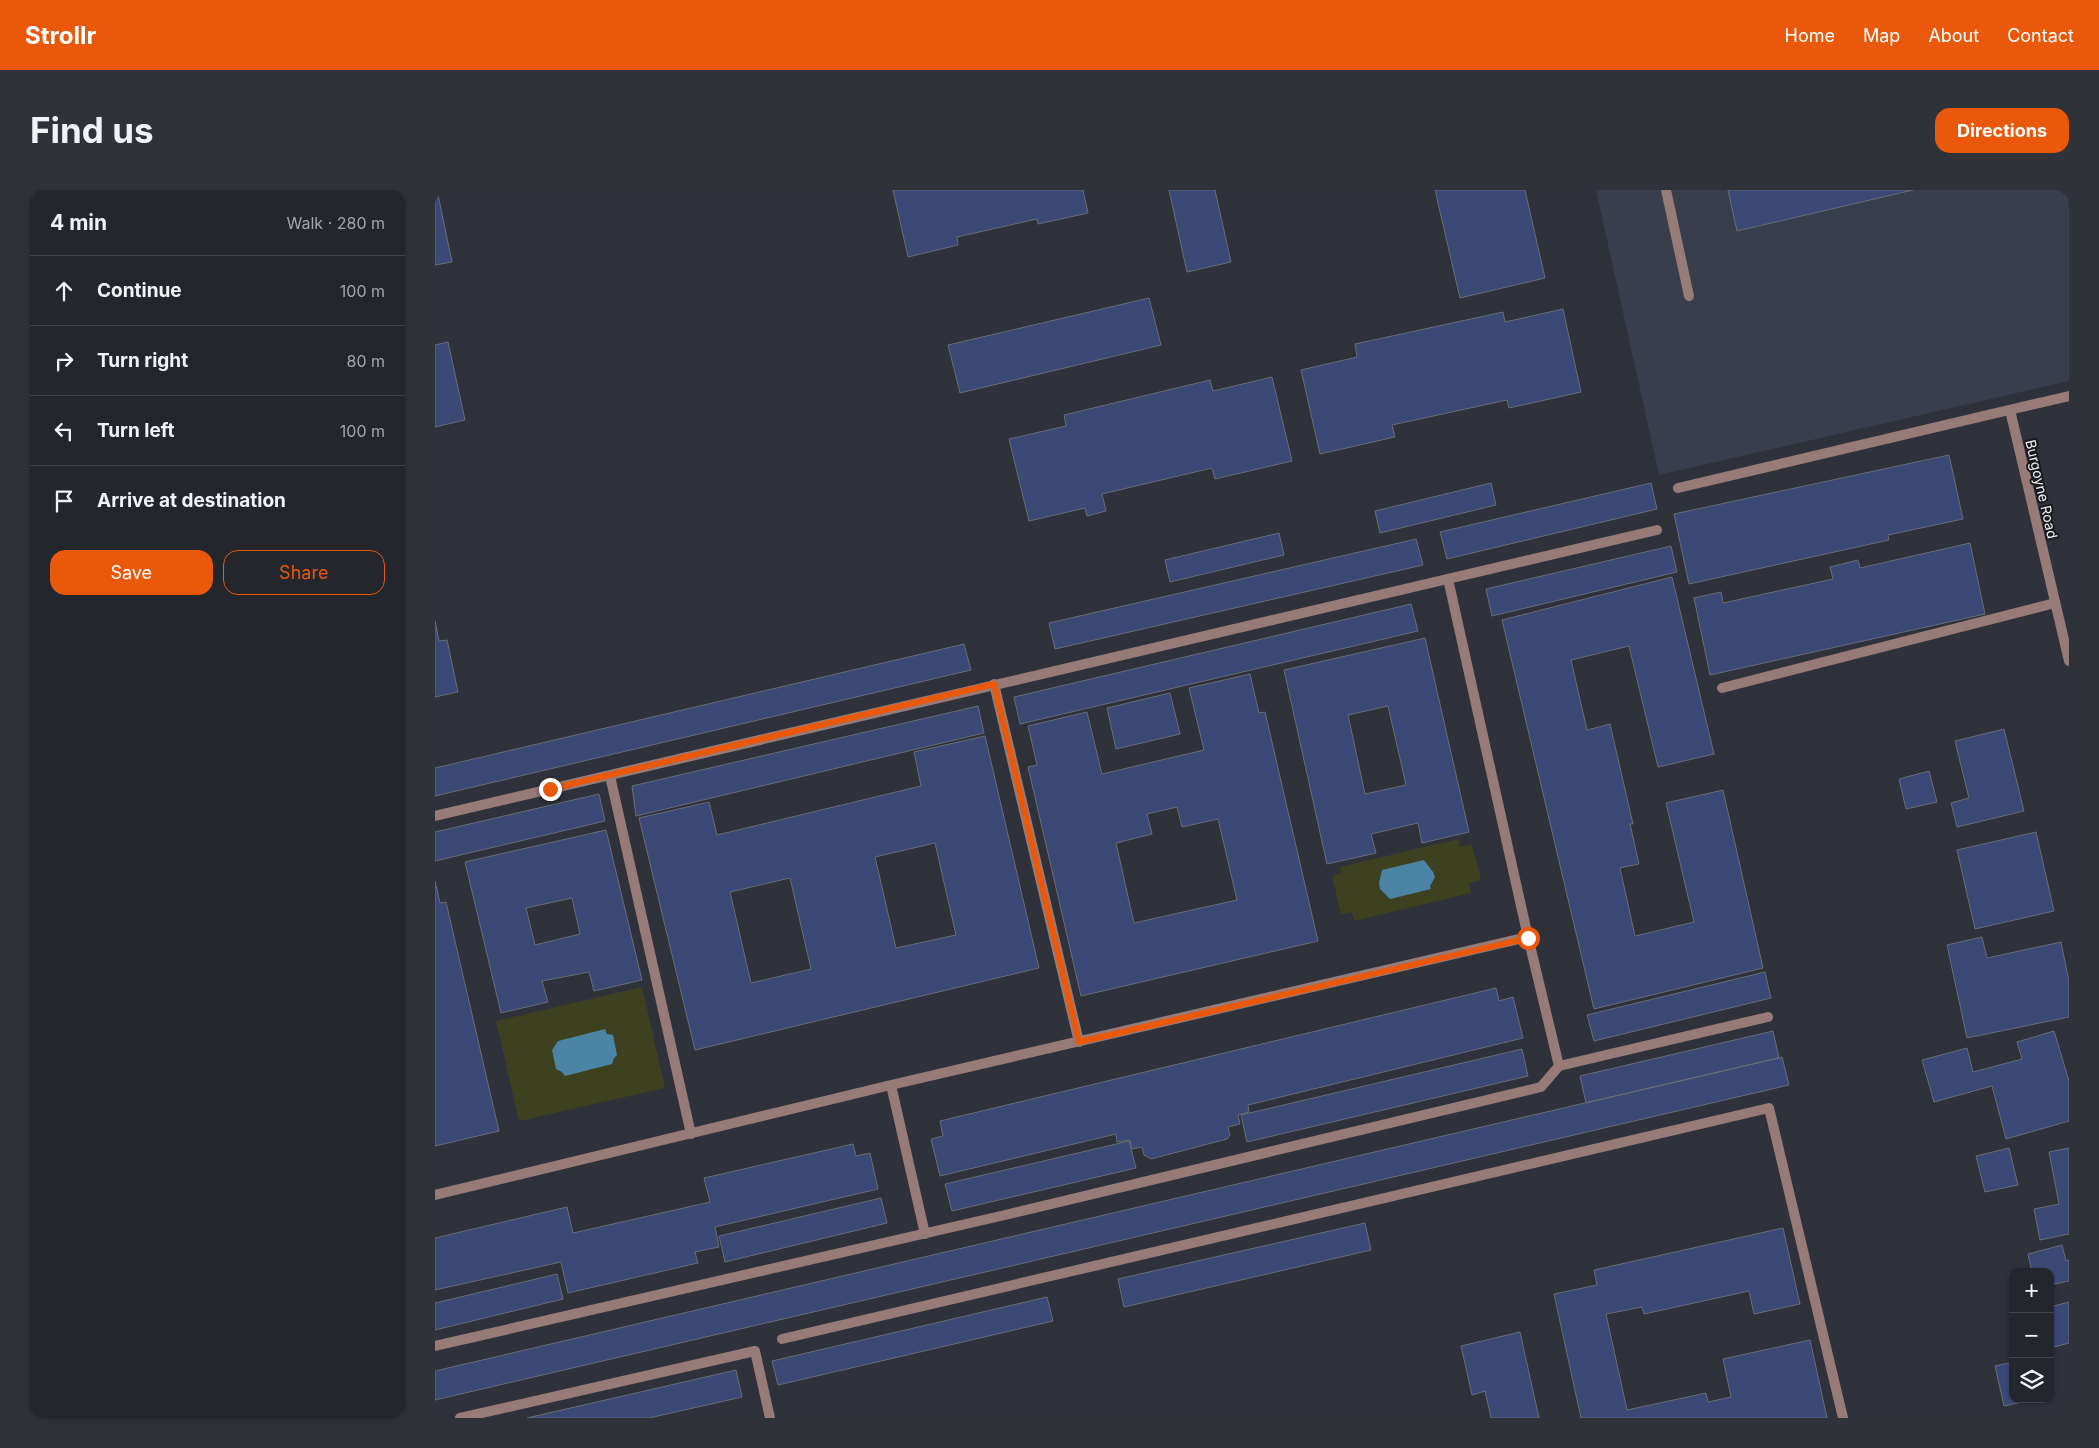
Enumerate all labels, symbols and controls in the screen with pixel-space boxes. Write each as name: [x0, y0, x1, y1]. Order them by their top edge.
text: Strollr: [25, 21, 96, 50]
text: Home: [1785, 25, 1835, 46]
text: Map: [1863, 25, 1900, 46]
text: About: [1928, 25, 1979, 46]
text: Contact: [2007, 25, 2074, 46]
button: Directions: [1935, 108, 2069, 153]
text: Find us: [30, 109, 154, 151]
text: 4 min: [50, 210, 107, 235]
text: Walk · 280 m: [287, 213, 385, 233]
icon: ahead: [50, 277, 78, 305]
text: Continue: [97, 279, 182, 302]
text: 100 m: [340, 281, 385, 301]
icon: right: [50, 347, 78, 375]
text: Turn right: [97, 349, 188, 372]
text: 80 m: [346, 351, 385, 371]
icon: left: [50, 417, 78, 445]
text: Turn left: [97, 419, 175, 442]
text: 100 m: [340, 421, 385, 441]
street label: Burgoyne Road: [2022, 438, 2062, 540]
icon: arrive: [50, 487, 78, 515]
text: Arrive at destination: [97, 489, 286, 512]
button: Save: [50, 550, 213, 595]
button: Share: [223, 550, 385, 595]
route end: [539, 778, 562, 801]
route start: [1517, 927, 1540, 950]
map controls: [2009, 1268, 2054, 1403]
button: +: [2009, 1268, 2054, 1313]
button: −: [2009, 1313, 2054, 1358]
button: layers: [2009, 1358, 2054, 1403]

